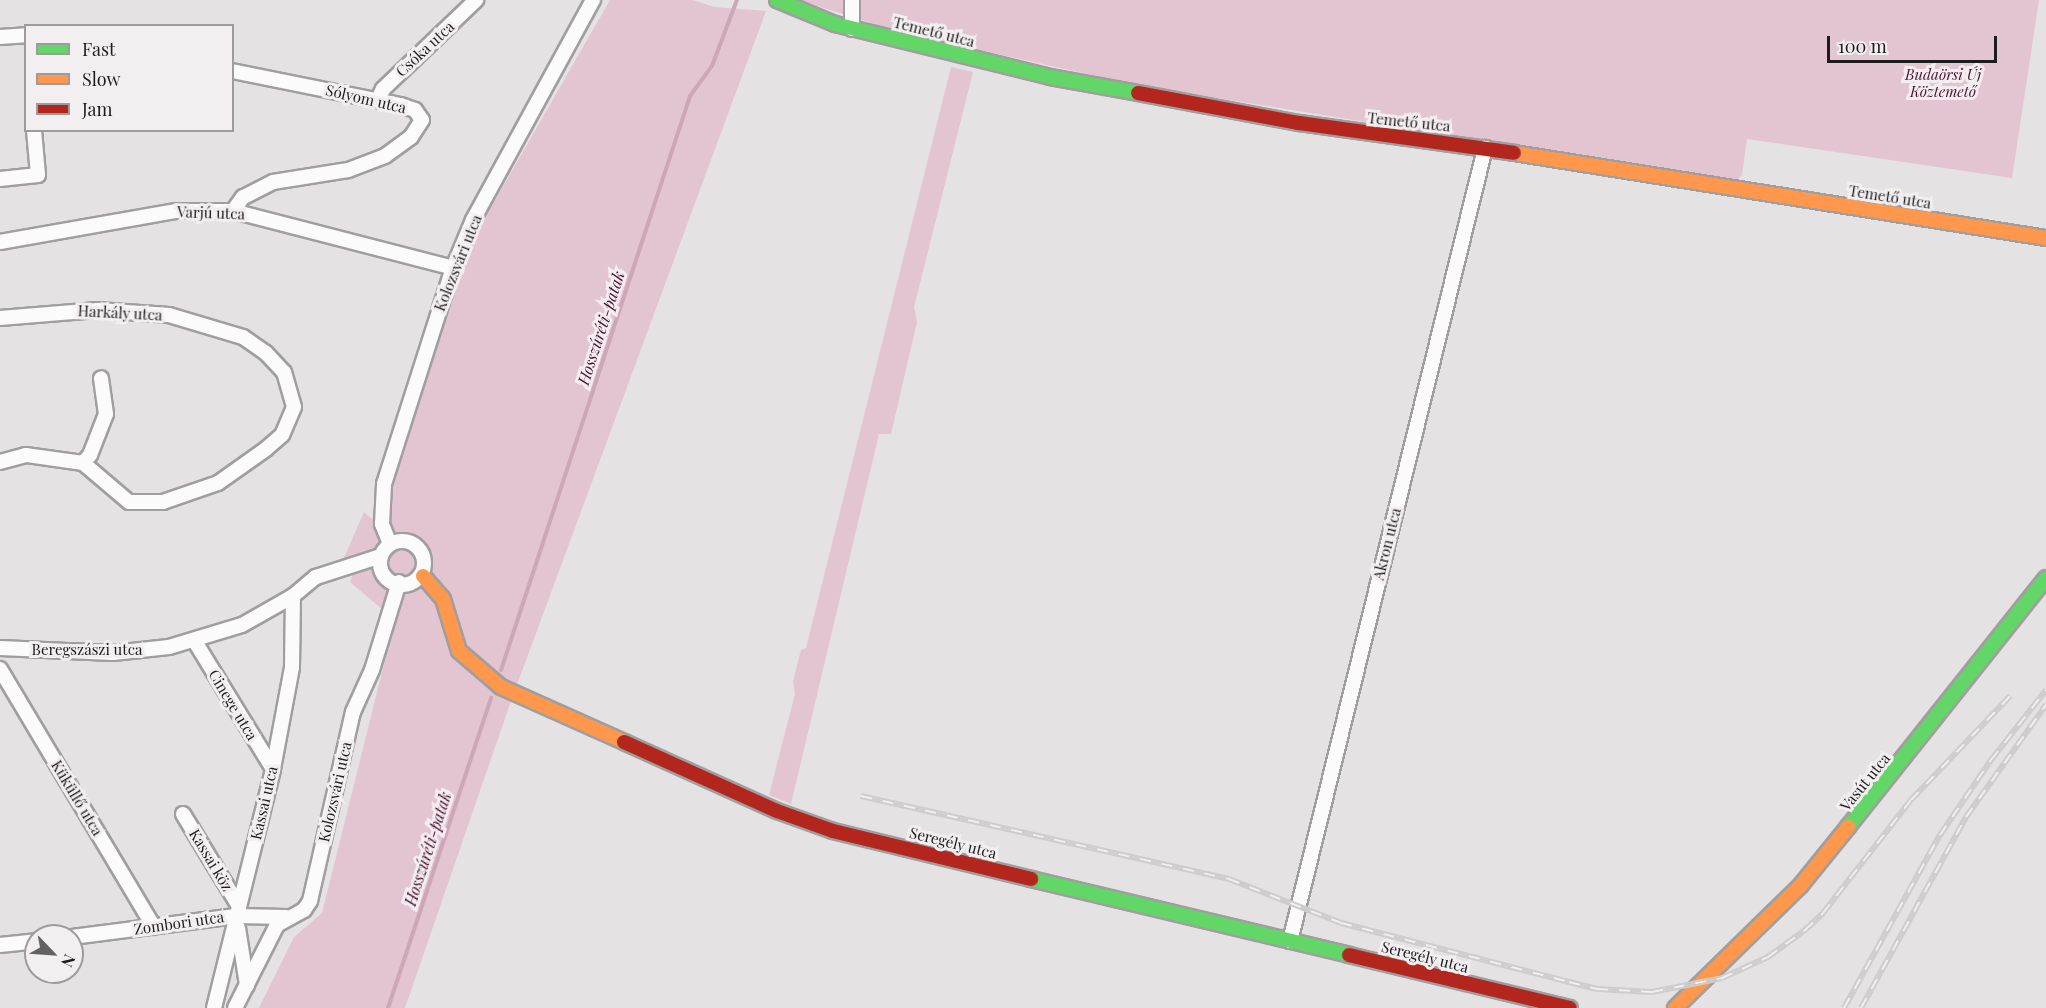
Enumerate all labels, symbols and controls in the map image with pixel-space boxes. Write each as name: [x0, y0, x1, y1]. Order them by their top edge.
street label: Temető utca: [891, 13, 977, 51]
street label: Csóka utca: [392, 17, 458, 81]
legend: [24, 24, 234, 132]
scale bar: [1830, 24, 2000, 62]
text: 100 m: [1838, 34, 1887, 58]
text: Fast: [82, 37, 115, 61]
park label: Budaörsi Új Köztemető: [1905, 65, 1981, 100]
text: Slow: [82, 67, 120, 91]
street label: Sólyom utca: [324, 81, 408, 117]
text: Jam: [82, 97, 112, 121]
street label: Temető utca: [1367, 109, 1451, 135]
street label: Temető utca: [1847, 182, 1933, 212]
street label: Varjú utca: [177, 203, 245, 223]
street label: Kolozsvári utca: [430, 212, 486, 314]
water label: Hosszúréti-patak: [574, 269, 628, 387]
street label: Harkály utca: [77, 302, 163, 324]
street label: Akron utca: [1369, 506, 1405, 582]
street label: Beregszászi utca: [32, 641, 142, 659]
street label: Cinege utca: [205, 666, 261, 744]
street label: Kolozsvári utca: [315, 740, 355, 844]
street label: Vasút utca: [1836, 749, 1894, 815]
street label: Küküllő utca: [47, 757, 107, 839]
street label: Kassai utca: [247, 764, 281, 842]
water label: Hosszúréti-patak: [401, 790, 455, 908]
street label: Seregély utca: [907, 823, 999, 863]
street label: Kassai köz: [185, 826, 237, 894]
street label: Zombori utca: [133, 908, 225, 938]
north arrow: [24, 924, 84, 984]
street label: Seregély utca: [1379, 937, 1471, 977]
text: N: [57, 951, 81, 971]

